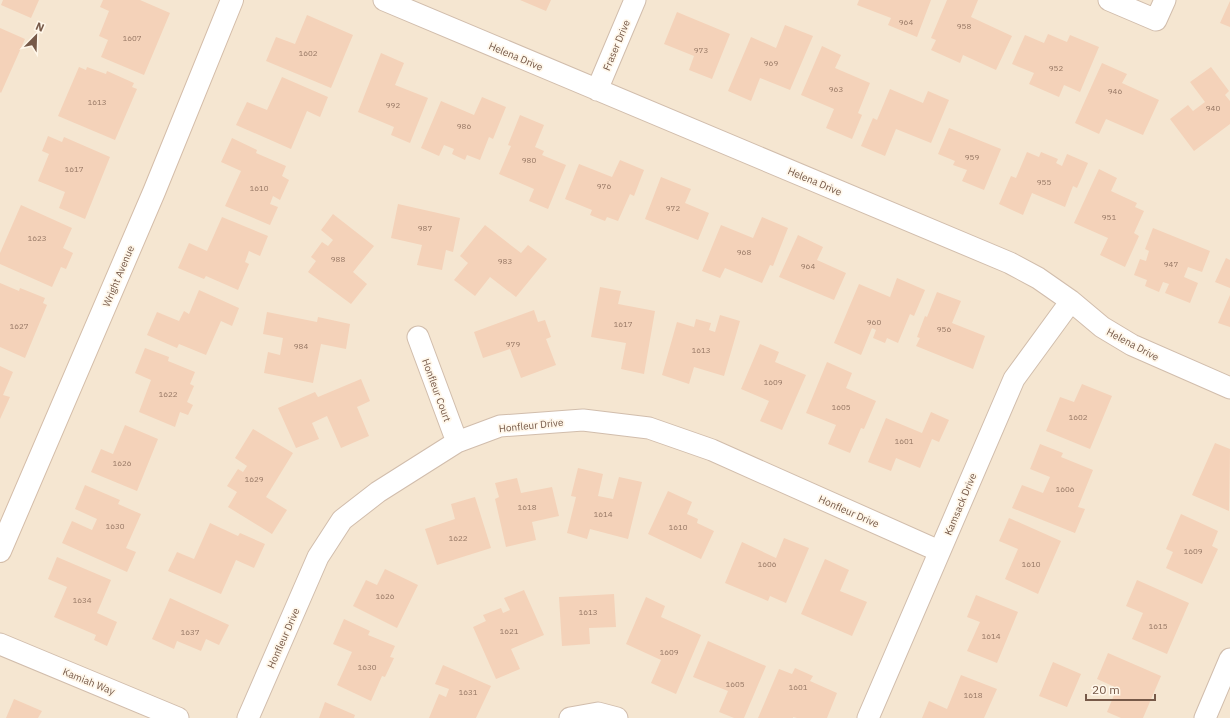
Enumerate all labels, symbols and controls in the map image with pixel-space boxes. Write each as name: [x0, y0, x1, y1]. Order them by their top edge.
north arrow: [16, 16, 56, 56]
street label: Fraser Drive: [600, 17, 633, 73]
house number: 964: [899, 17, 913, 27]
text: N: [34, 19, 46, 35]
house number: 958: [957, 21, 971, 31]
house number: 1607: [122, 33, 142, 43]
street label: Helena Drive: [487, 39, 545, 74]
house number: 973: [694, 45, 708, 55]
house number: 1602: [298, 48, 318, 58]
house number: 969: [764, 58, 778, 68]
house number: 952: [1049, 63, 1063, 73]
house number: 963: [829, 84, 843, 94]
house number: 946: [1108, 86, 1122, 96]
house number: 1613: [87, 97, 107, 107]
house number: 992: [386, 100, 400, 110]
house number: 940: [1206, 103, 1220, 113]
house number: 986: [457, 121, 471, 131]
house number: 959: [965, 152, 979, 162]
house number: 980: [522, 155, 536, 165]
house number: 1617: [64, 164, 84, 174]
street label: Helena Drive: [786, 164, 844, 199]
house number: 955: [1037, 177, 1051, 187]
house number: 976: [597, 181, 611, 191]
house number: 1610: [249, 183, 269, 193]
house number: 972: [666, 203, 680, 213]
house number: 951: [1102, 212, 1116, 222]
house number: 987: [418, 223, 432, 233]
house number: 1623: [27, 233, 47, 243]
street label: Wright Avenue: [100, 243, 137, 309]
house number: 968: [737, 247, 751, 257]
house number: 988: [331, 254, 345, 264]
house number: 983: [498, 256, 512, 266]
house number: 947: [1164, 259, 1178, 269]
house number: 964: [801, 261, 815, 271]
house number: 960: [867, 317, 881, 327]
house number: 1617: [613, 319, 633, 329]
house number: 1627: [9, 321, 29, 331]
house number: 956: [937, 324, 951, 334]
street label: Helena Drive: [1104, 325, 1162, 364]
house number: 979: [506, 339, 520, 349]
house number: 984: [294, 341, 308, 351]
house number: 1613: [691, 345, 711, 355]
street label: Honfleur Court: [419, 357, 454, 424]
house number: 1609: [763, 377, 783, 387]
house number: 1622: [158, 389, 178, 399]
house number: 1605: [831, 402, 851, 412]
house number: 1602: [1068, 412, 1088, 422]
street label: Honfleur Drive: [498, 416, 564, 435]
house number: 1601: [894, 436, 914, 446]
house number: 1626: [112, 458, 132, 468]
street label: Kamsack Drive: [942, 471, 980, 537]
house number: 1629: [244, 474, 264, 484]
house number: 1606: [1055, 484, 1075, 494]
street label: Honfleur Drive: [817, 492, 881, 531]
house number: 1618: [517, 502, 537, 512]
house number: 1614: [593, 509, 613, 519]
house number: 1630: [105, 521, 125, 531]
house number: 1610: [668, 522, 688, 532]
house number: 1622: [448, 533, 468, 543]
house number: 1609: [1183, 546, 1203, 556]
house number: 1606: [757, 559, 777, 569]
house number: 1610: [1021, 559, 1041, 569]
house number: 1626: [375, 591, 395, 601]
house number: 1634: [72, 595, 92, 605]
street label: Honfleur Drive: [264, 606, 303, 670]
house number: 1613: [578, 607, 598, 617]
house number: 1615: [1148, 621, 1168, 631]
house number: 1621: [499, 626, 519, 636]
house number: 1637: [180, 627, 200, 637]
house number: 1614: [981, 631, 1001, 641]
house number: 1609: [659, 647, 679, 657]
house number: 1630: [357, 662, 377, 672]
street label: Kamiah Way: [61, 665, 117, 698]
scale bar: [1086, 676, 1155, 702]
house number: 1605: [725, 679, 745, 689]
house number: 1601: [788, 682, 808, 692]
text: 20 m: [1092, 682, 1120, 697]
house number: 1631: [458, 687, 478, 697]
house number: 1618: [963, 690, 983, 700]

